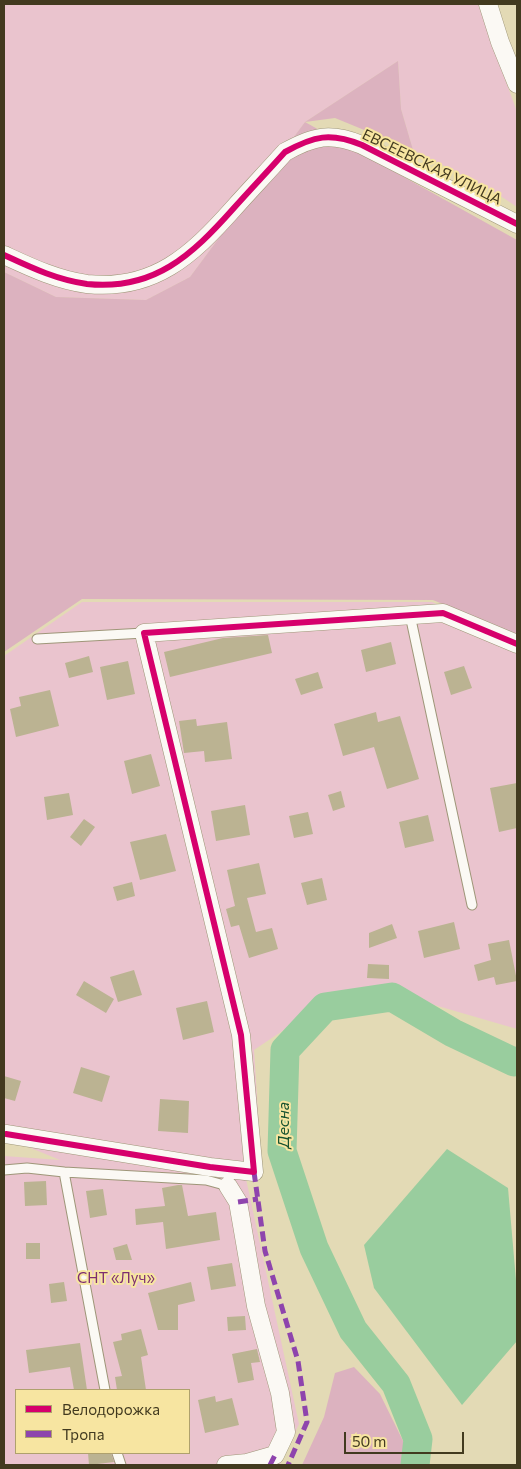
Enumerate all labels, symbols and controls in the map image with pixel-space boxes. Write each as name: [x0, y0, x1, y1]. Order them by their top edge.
street label: ЕВСЕЕВСКАЯ УЛИЦА: [359, 125, 505, 209]
water label: Десна: [274, 1102, 294, 1148]
park label: СНТ «Луч»: [77, 1269, 155, 1287]
legend: [15, 1389, 190, 1454]
text: Велодорожка: [62, 1400, 160, 1418]
scale bar: [346, 1422, 466, 1454]
text: Тропа: [62, 1425, 104, 1443]
text: 50 m: [352, 1432, 386, 1450]

